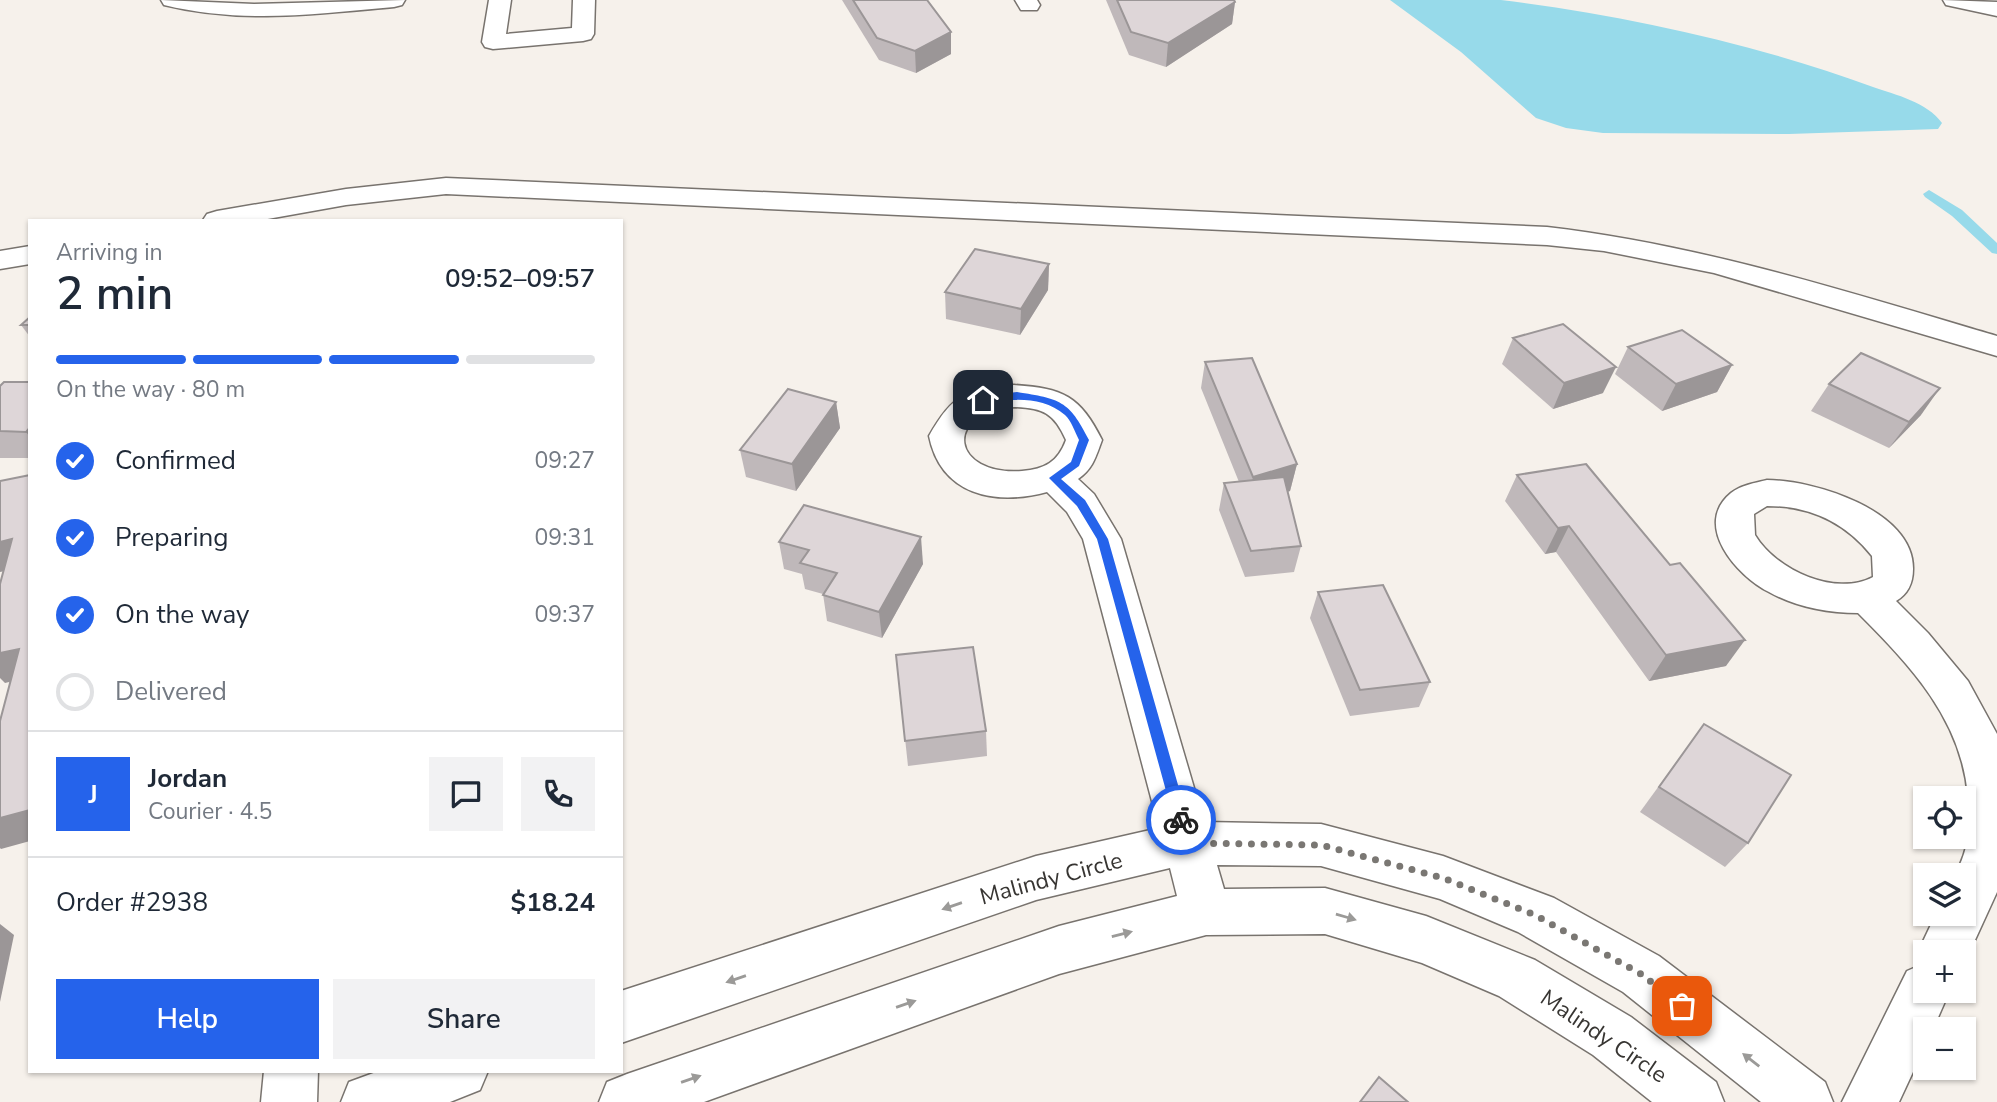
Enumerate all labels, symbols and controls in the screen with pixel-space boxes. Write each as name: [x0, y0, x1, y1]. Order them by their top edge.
text: Arriving in: [56, 237, 163, 268]
text: 09:52–09:57: [445, 261, 595, 296]
text: 2 min: [56, 262, 173, 325]
pin: [953, 370, 1013, 430]
text: On the way · 80 m: [56, 374, 245, 405]
icon: home: [964, 381, 1002, 419]
icon: check: [56, 442, 94, 480]
text: Confirmed: [115, 443, 236, 478]
text: 09:27: [535, 445, 595, 476]
icon: check: [56, 519, 94, 557]
text: Preparing: [115, 520, 228, 555]
text: 09:31: [535, 522, 595, 553]
icon: check: [56, 596, 94, 634]
text: On the way: [115, 597, 249, 632]
text: 09:37: [535, 599, 595, 630]
text: Delivered: [115, 674, 227, 709]
button: chat: [429, 757, 503, 831]
button: phone: [521, 757, 595, 831]
text: Jordan: [148, 761, 227, 796]
text: J: [88, 777, 98, 812]
courier: [1146, 785, 1216, 855]
map controls: [1913, 786, 1976, 1080]
button: locate: [1913, 786, 1976, 849]
text: Courier · 4.5: [148, 796, 272, 827]
icon: bike: [1162, 801, 1200, 839]
street label: Malindy Circle: [976, 845, 1126, 912]
button: layers: [1913, 863, 1976, 926]
text: Order #2938: [56, 885, 208, 920]
text: $18.24: [511, 885, 595, 920]
one-way arrow: [941, 901, 962, 912]
one-way arrow: [1336, 913, 1357, 923]
one-way arrow: [1111, 928, 1133, 939]
button: +: [1913, 940, 1976, 1003]
one-way arrow: [726, 974, 747, 984]
pin: [1652, 976, 1712, 1036]
button: Help: [56, 979, 319, 1059]
button: Share: [333, 979, 595, 1059]
street label: Malindy Circle: [1534, 983, 1673, 1090]
icon: bag: [1663, 987, 1701, 1025]
one-way arrow: [896, 998, 917, 1009]
button: −: [1913, 1017, 1976, 1080]
one-way arrow: [1742, 1054, 1760, 1068]
one-way arrow: [681, 1073, 702, 1084]

